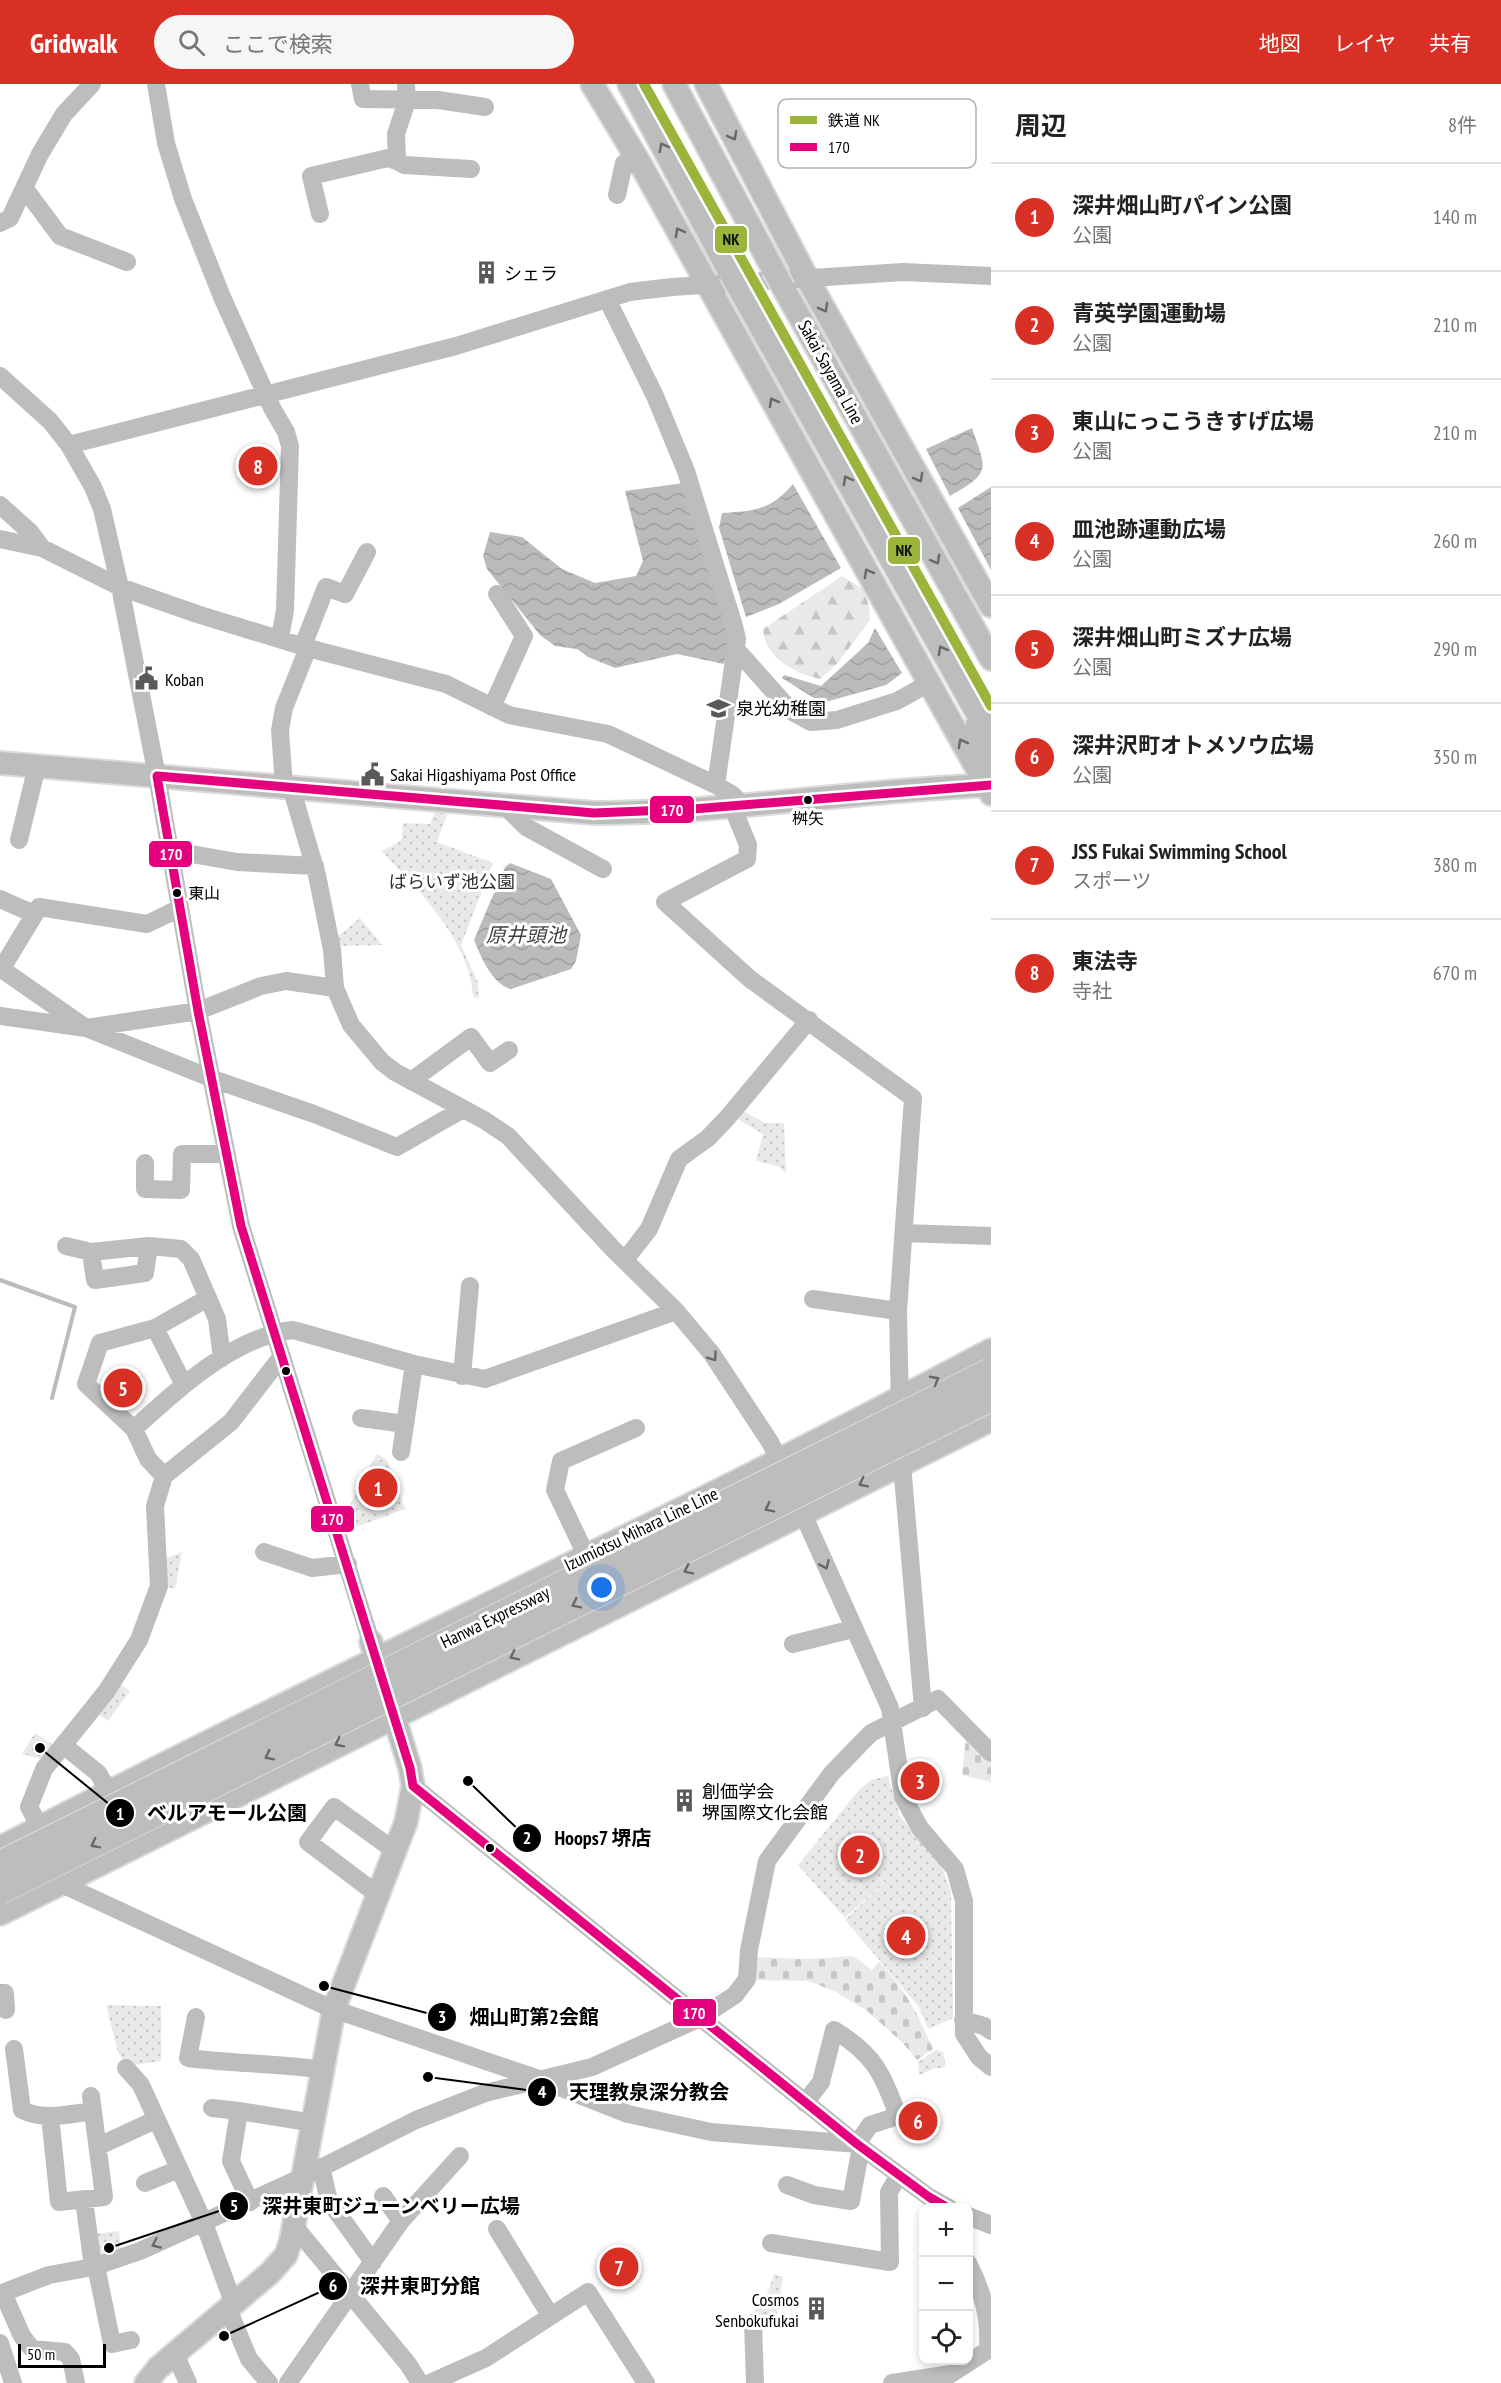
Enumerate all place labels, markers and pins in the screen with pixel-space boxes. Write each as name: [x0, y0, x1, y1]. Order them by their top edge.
building icon: シェラ: [473, 260, 499, 286]
place label: シェラ: [504, 262, 558, 285]
pin: 8: [238, 444, 278, 488]
public building icon: Koban: [134, 666, 160, 692]
place label: Koban: [165, 668, 204, 691]
school or university icon: 泉光幼稚園: [705, 695, 731, 721]
place label: 泉光幼稚園: [736, 697, 826, 720]
public building icon: Sakai Higashiyama Post Office: [359, 761, 385, 787]
place label: Sakai Higashiyama Post Office: [390, 763, 576, 786]
marker: 桝矢: [802, 794, 814, 806]
place label: 桝矢: [792, 808, 824, 828]
place label: 東山: [188, 883, 220, 903]
marker: 東山: [171, 887, 183, 899]
unlabelled marker: [280, 1365, 292, 1377]
pin: 5: [104, 1366, 142, 1410]
pin: 1: [358, 1466, 398, 1510]
pin: 3: [900, 1758, 940, 1804]
place label: 創価学会 堺国際文化会館: [702, 1780, 828, 1824]
building icon: 創価学会 堺国際文化会館: [671, 1788, 697, 1814]
callout: ベルアモール公園: [105, 1794, 319, 1832]
callout: Hoops7 堺店: [512, 1819, 664, 1857]
pin: 2: [840, 1832, 880, 1878]
unlabelled marker: [484, 1842, 496, 1854]
pin: 4: [886, 1914, 926, 1958]
callout: 畑山町第2会館: [427, 1998, 610, 2036]
callout: 天理教泉深分教会: [527, 2073, 741, 2111]
pin: 6: [898, 2098, 938, 2144]
callout: 深井東町ジューンベリー広場: [219, 2187, 533, 2225]
pin: 7: [600, 2244, 638, 2290]
callout: 深井東町分館: [318, 2267, 492, 2305]
place label: Cosmos Senbokufukai: [715, 2288, 799, 2332]
building icon: Cosmos Senbokufukai: [804, 2296, 830, 2322]

